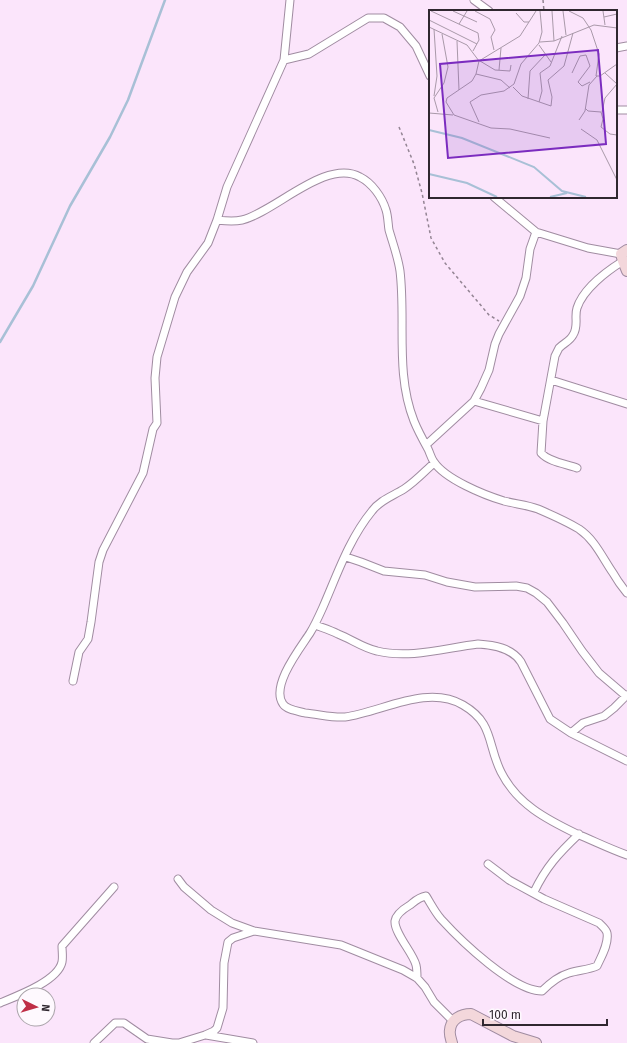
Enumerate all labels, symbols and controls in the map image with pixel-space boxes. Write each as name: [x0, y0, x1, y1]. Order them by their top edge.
inset map: [429, 10, 617, 198]
north arrow: [16, 987, 56, 1027]
scale bar: [483, 1001, 607, 1027]
text: N: [39, 1004, 52, 1012]
text: 100 m: [489, 1008, 521, 1022]

